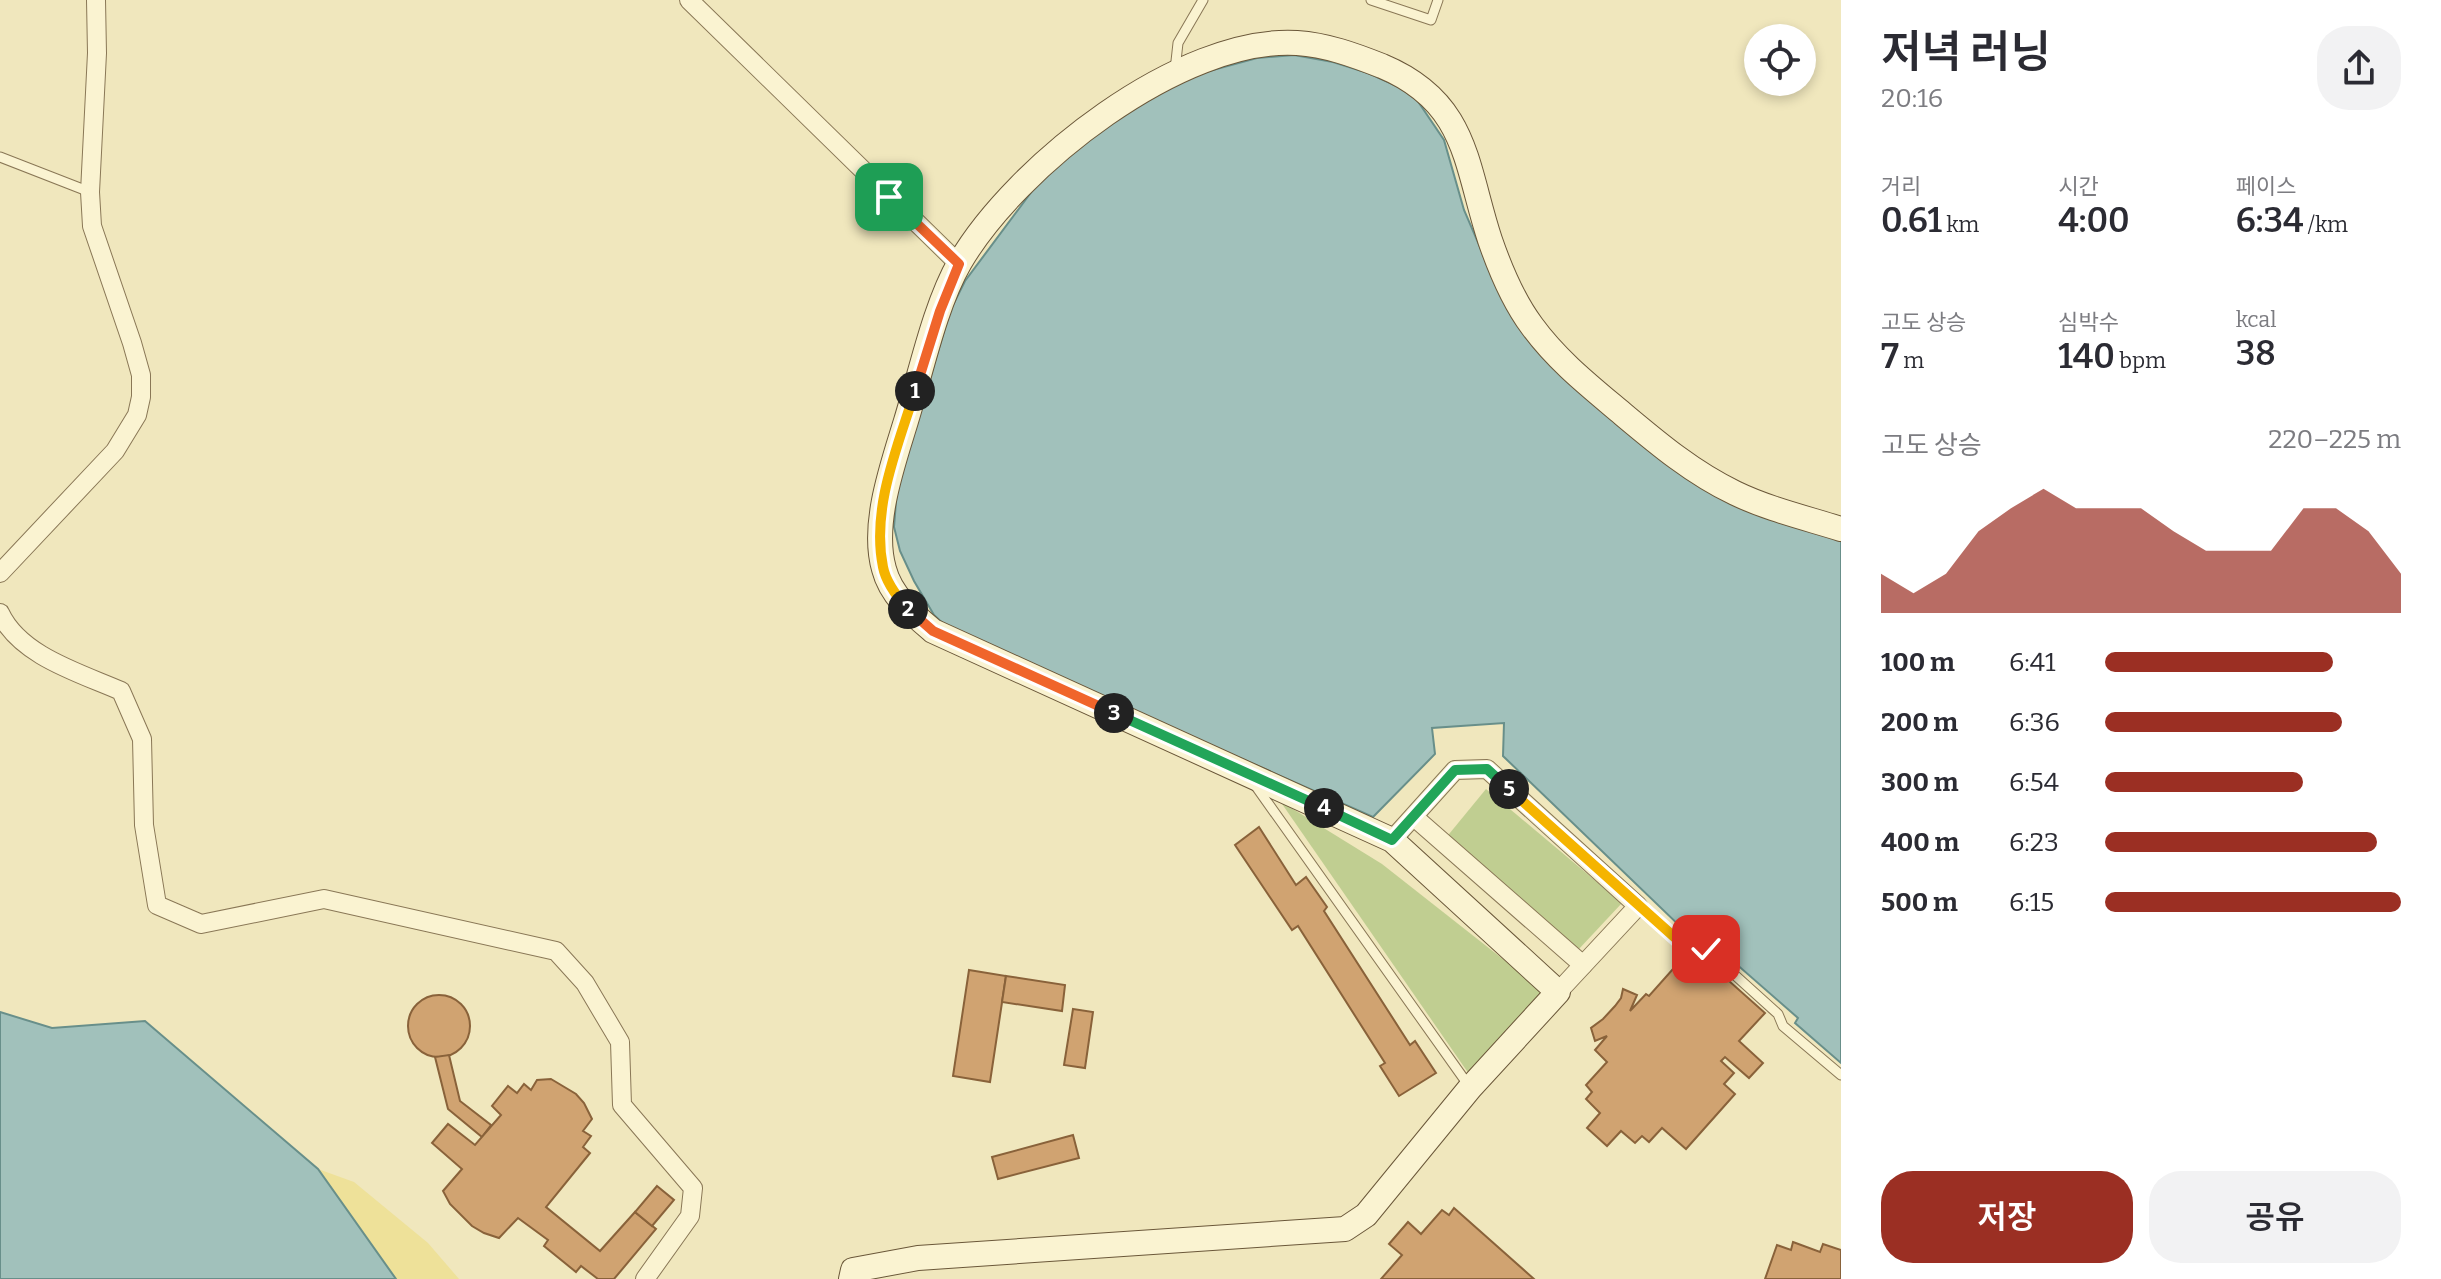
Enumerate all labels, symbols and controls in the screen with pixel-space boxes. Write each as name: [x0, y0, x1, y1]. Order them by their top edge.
map controls: [1744, 24, 1816, 96]
button: locate: [1744, 24, 1816, 96]
text: 저녁 러닝: [1881, 26, 2051, 79]
button: share: [2317, 26, 2401, 110]
text: 20:16: [1881, 83, 1943, 114]
pin: [855, 163, 923, 231]
text: 거리: [1881, 173, 1921, 200]
text: 시간: [2058, 173, 2099, 200]
text: 페이스: [2236, 173, 2296, 200]
icon: arrive: [867, 175, 911, 219]
text: 0.61: [1881, 200, 1942, 241]
text: 4:00: [2058, 200, 2130, 241]
text: 6:34: [2236, 200, 2303, 241]
text: km: [1942, 211, 1979, 238]
text: /km: [2303, 211, 2348, 238]
text: kcal: [2236, 306, 2277, 333]
text: 고도 상승: [1881, 309, 1966, 336]
text: 심박수: [2058, 309, 2119, 336]
text: 38: [2236, 333, 2276, 374]
text: 7: [1881, 336, 1899, 377]
text: 140: [2058, 336, 2115, 377]
text: m: [1899, 347, 1924, 374]
text: bpm: [2115, 347, 2166, 374]
pin: 1: [895, 371, 935, 411]
text: 1: [910, 377, 920, 404]
text: 220–225 m: [2268, 424, 2401, 455]
text: 고도 상승: [1881, 430, 1982, 461]
pin: 2: [888, 589, 928, 629]
text: 2: [902, 595, 914, 622]
text: 100 m: [1881, 647, 1955, 678]
text: 6:41: [2009, 647, 2056, 678]
pin: 3: [1094, 693, 1134, 733]
text: 3: [1108, 699, 1120, 726]
text: 200 m: [1881, 707, 1958, 738]
text: 6:36: [2009, 707, 2060, 738]
text: 300 m: [1881, 767, 1958, 798]
text: 6:54: [2009, 767, 2059, 798]
pin: 5: [1489, 769, 1529, 809]
text: 5: [1503, 775, 1515, 802]
pin: 4: [1304, 788, 1344, 828]
text: 4: [1317, 794, 1331, 821]
text: 400 m: [1881, 827, 1959, 858]
text: 6:23: [2009, 827, 2059, 858]
text: 500 m: [1881, 887, 1958, 918]
text: 6:15: [2009, 887, 2054, 918]
pin: [1672, 915, 1740, 983]
icon: check: [1684, 927, 1728, 971]
button: 저장: [1881, 1171, 2133, 1263]
button: 공유: [2149, 1171, 2401, 1263]

